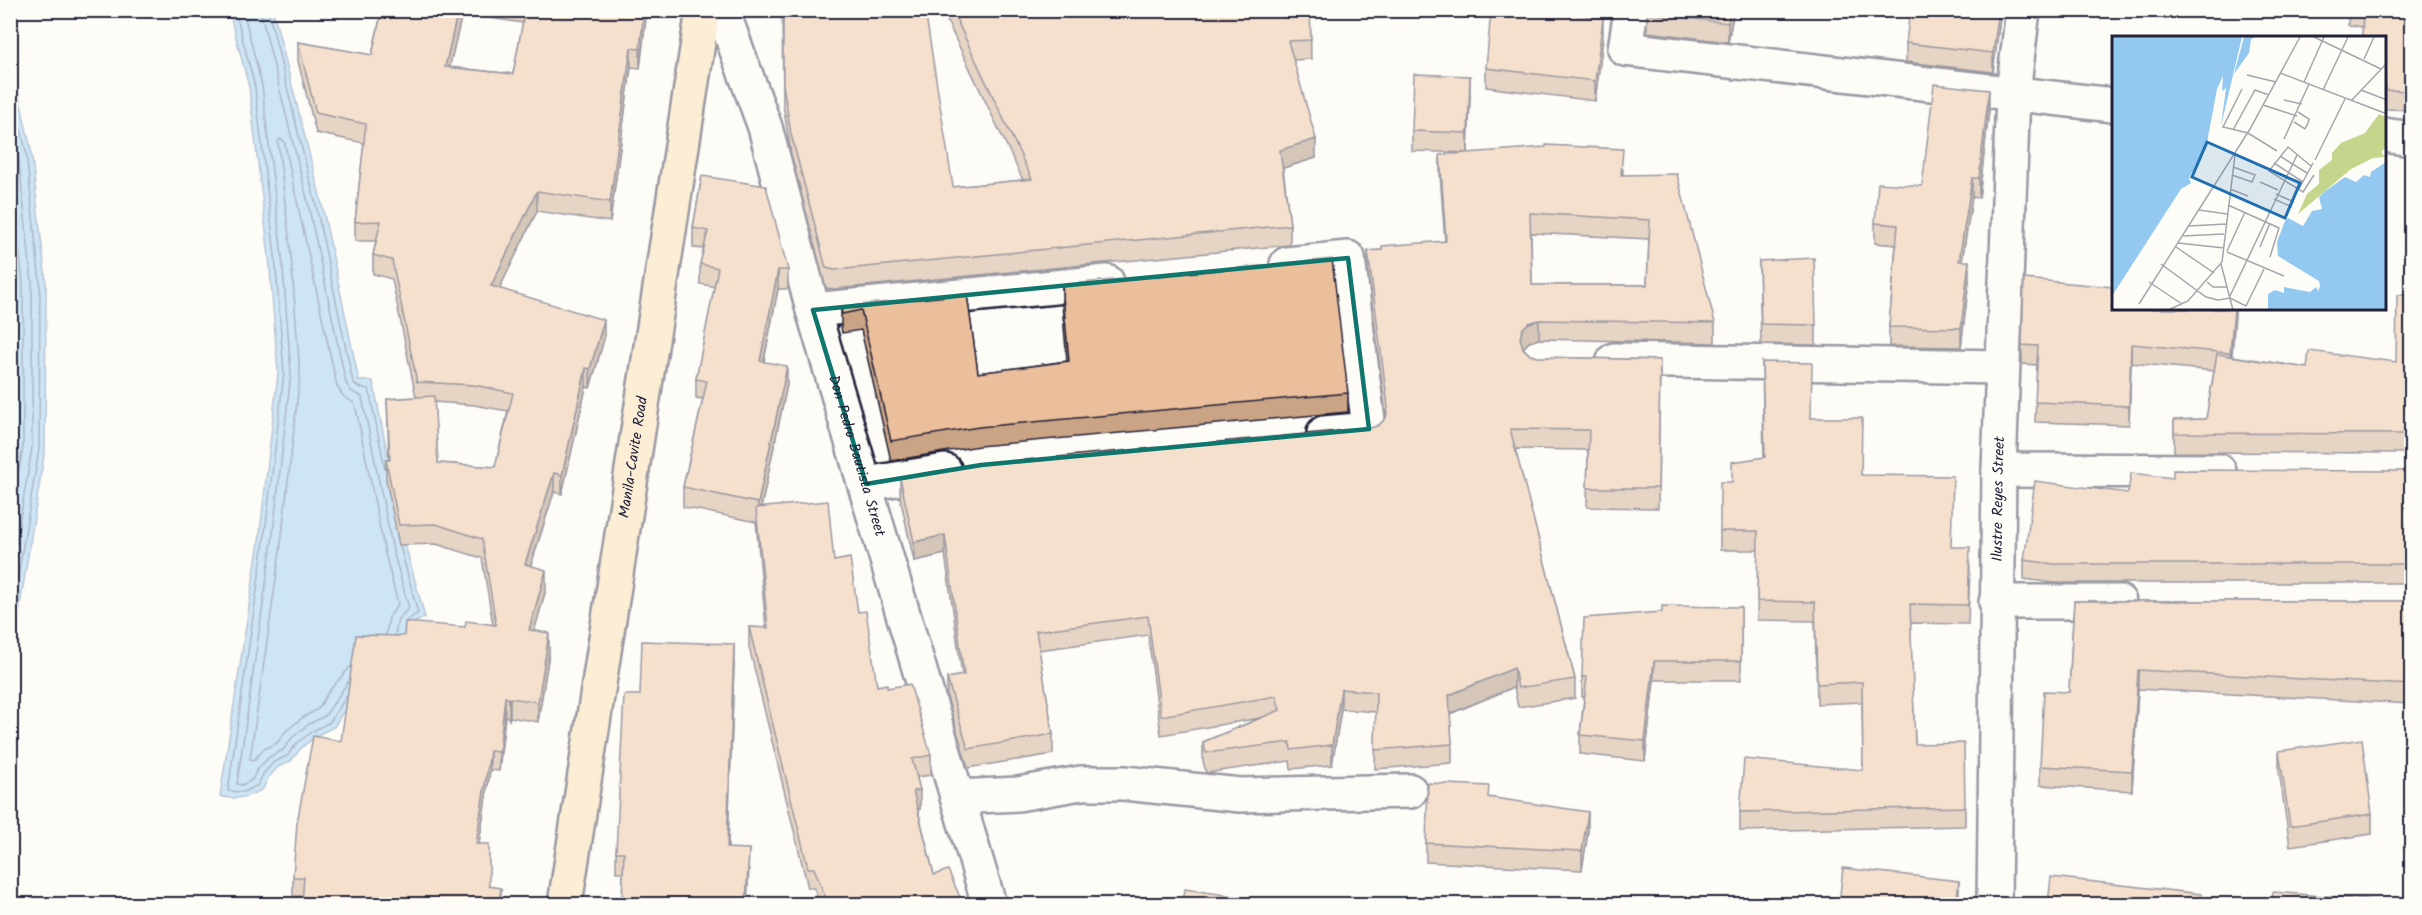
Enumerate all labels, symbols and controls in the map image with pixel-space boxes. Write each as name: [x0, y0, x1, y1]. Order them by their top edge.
inset map: [2112, 36, 2386, 310]
street label: Don Pedro Bautista Street: [821, 372, 892, 540]
street label: Manila-Cavite Road: [613, 394, 655, 520]
street label: Ilustre Reyes Street: [1986, 436, 2012, 562]

